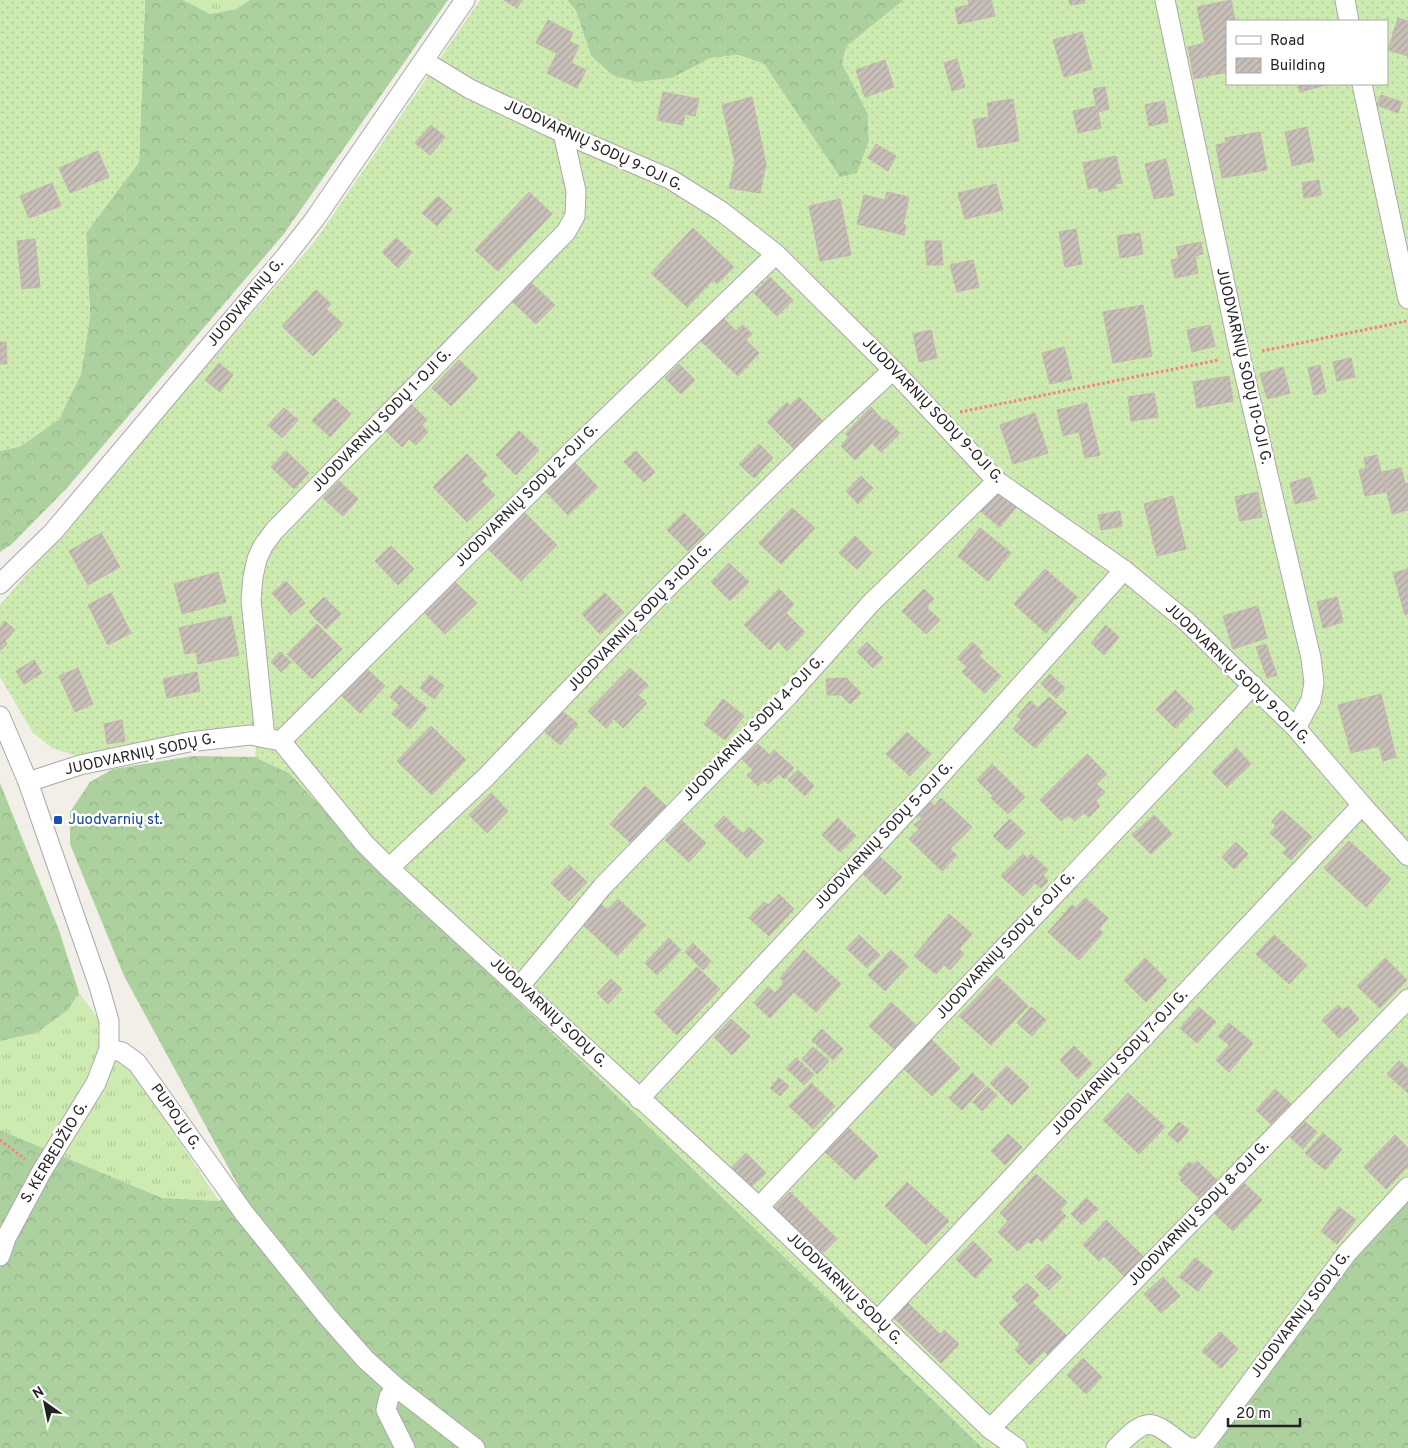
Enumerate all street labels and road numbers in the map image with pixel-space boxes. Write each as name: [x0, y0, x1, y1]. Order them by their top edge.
street label: JUODVARNIŲ SODŲ 9-OJI G.: [501, 96, 685, 196]
street label: JUODVARNIŲ G.: [204, 255, 288, 351]
street label: JUODVARNIŲ SODŲ 10-OJI G.: [1211, 266, 1275, 466]
street label: JUODVARNIŲ SODŲ 9-OJI G.: [857, 334, 1007, 488]
street label: JUODVARNIŲ SODŲ 1-OJI G.: [308, 345, 456, 497]
street label: JUODVARNIŲ SODŲ 2-OJI G.: [451, 420, 603, 572]
street label: JUODVARNIŲ SODŲ 3-IOJI G.: [564, 540, 716, 696]
street label: JUODVARNIŲ SODŲ 9-OJI G.: [1160, 599, 1314, 749]
street label: JUODVARNIŲ SODŲ 4-OJI G.: [679, 652, 829, 806]
street label: JUODVARNIŲ SODŲ G.: [63, 730, 217, 780]
street label: JUODVARNIŲ SODŲ 5-OJI G.: [810, 758, 958, 914]
street label: JUODVARNIŲ SODŲ 6-OJI G.: [933, 868, 1079, 1024]
street label: JUODVARNIŲ SODŲ G.: [485, 954, 611, 1072]
street label: JUODVARNIŲ SODŲ 7-OJI G.: [1047, 986, 1193, 1140]
street label: PUPOJŲ G.: [146, 1081, 204, 1153]
street label: S. KERBEDŽIO G.: [16, 1098, 93, 1207]
street label: JUODVARNIŲ SODŲ 8-OJI G.: [1124, 1137, 1274, 1291]
street label: JUODVARNIŲ SODŲ G.: [782, 1229, 906, 1349]
street label: JUODVARNIŲ SODŲ G.: [1247, 1248, 1355, 1382]

